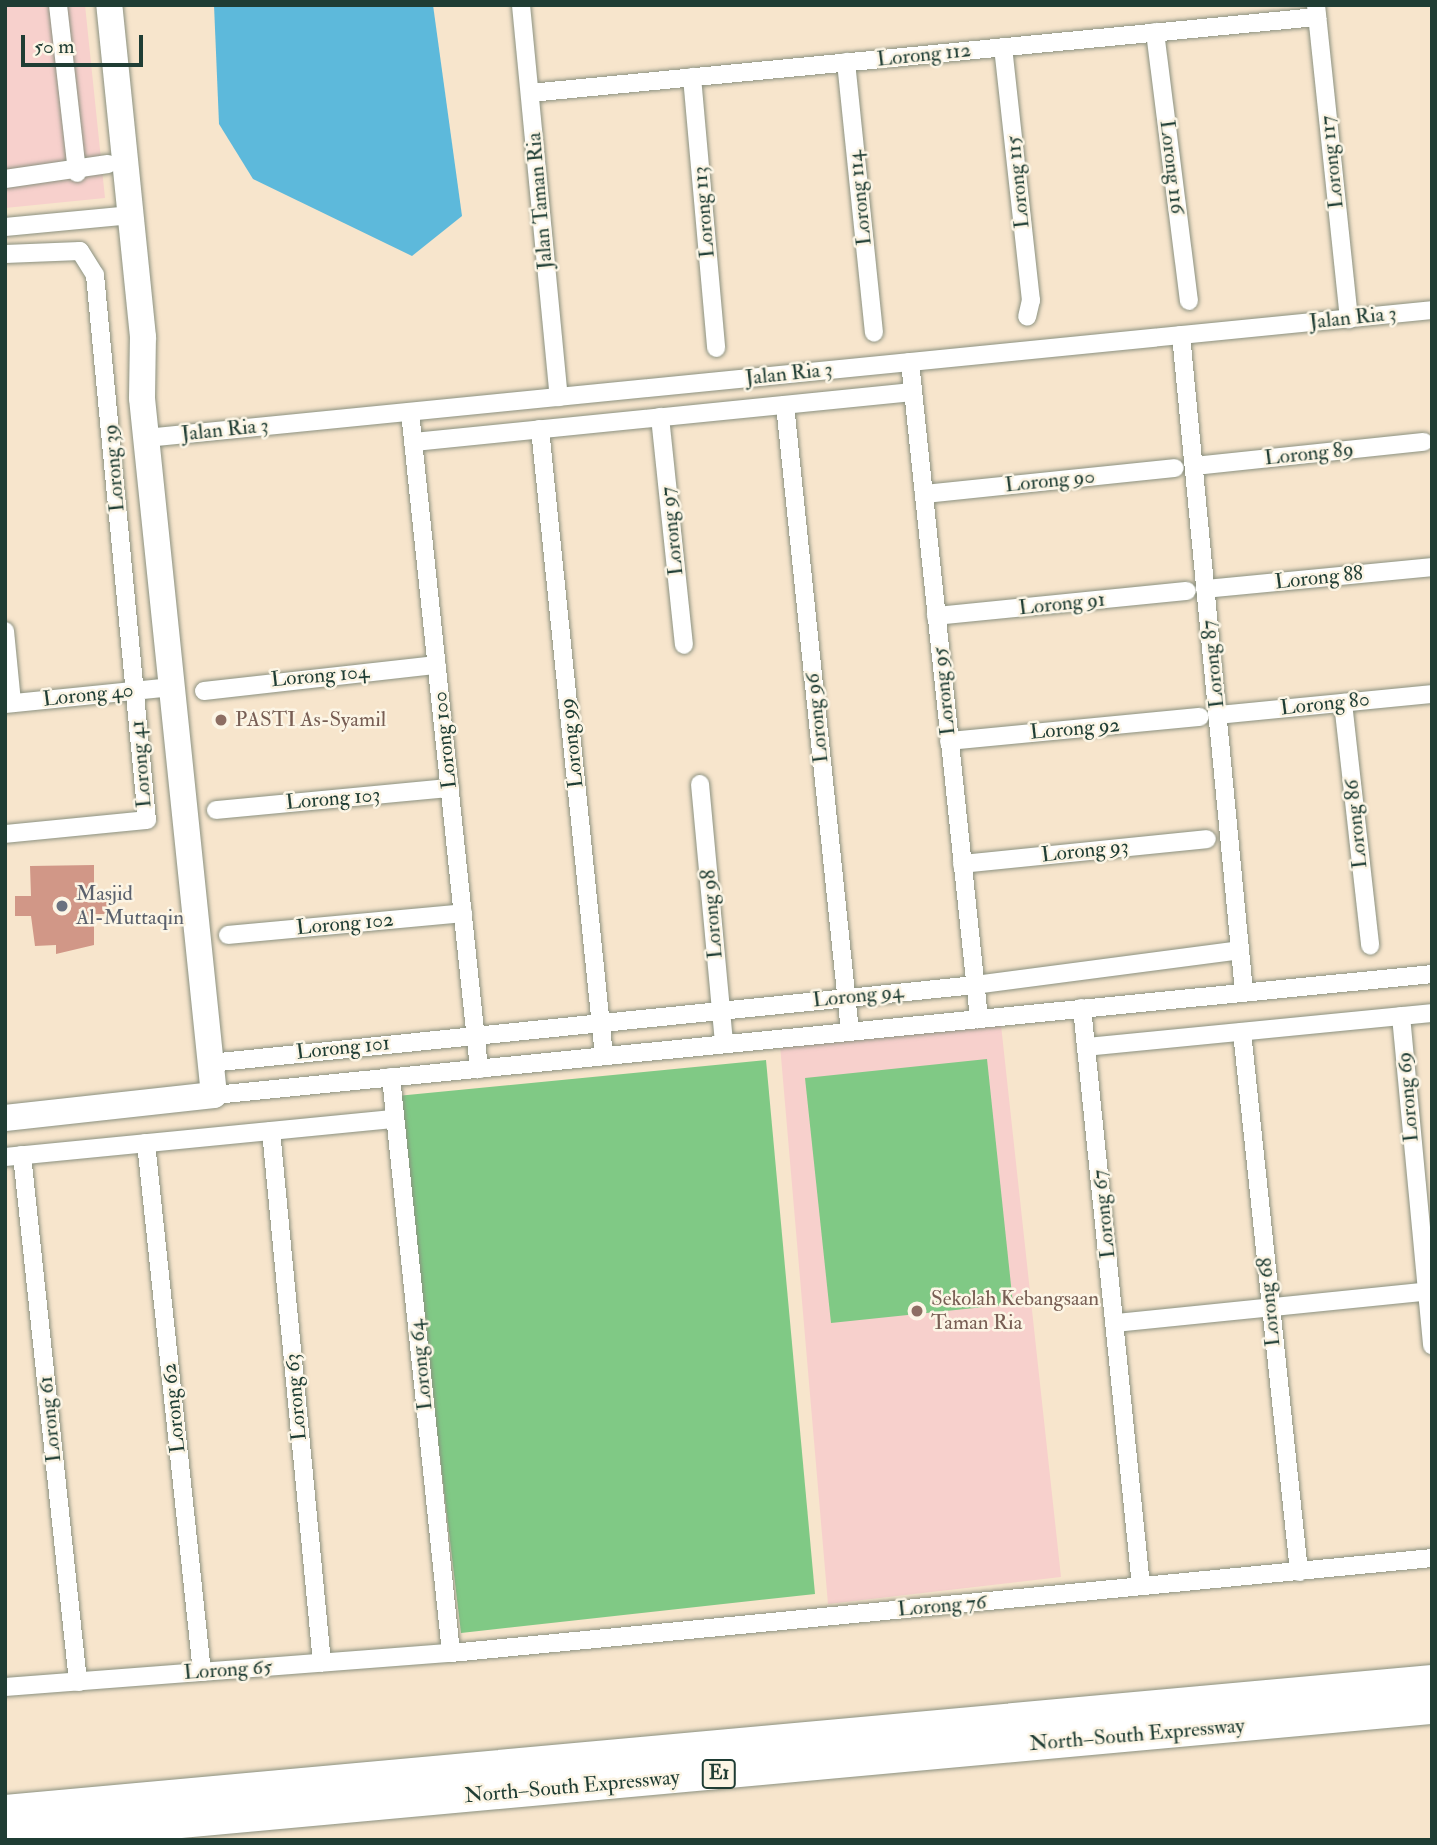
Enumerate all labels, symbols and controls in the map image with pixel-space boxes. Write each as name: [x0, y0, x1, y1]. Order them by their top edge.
scale bar: [24, 21, 147, 65]
text: 50 m: [34, 33, 75, 60]
street label: Lorong 112: [876, 38, 972, 72]
street label: Lorong 117: [1315, 114, 1349, 210]
street label: Lorong 116: [1154, 119, 1190, 215]
street label: Jalan Taman Ria: [521, 132, 559, 270]
street label: Lorong 115: [1001, 134, 1035, 230]
street label: Lorong 114: [842, 149, 878, 247]
street label: Lorong 113: [687, 165, 721, 259]
street label: Jalan Ria 3: [1308, 301, 1398, 335]
street label: Jalan Ria 3: [744, 357, 834, 391]
street label: Jalan Ria 3: [180, 413, 270, 447]
street label: Lorong 39: [98, 423, 130, 513]
street label: Lorong 89: [1263, 437, 1355, 471]
street label: Lorong 90: [1004, 464, 1096, 498]
street label: Lorong 97: [655, 485, 689, 577]
street label: Lorong 88: [1274, 561, 1364, 595]
street label: Lorong 91: [1017, 587, 1107, 621]
street label: Lorong 87: [1196, 619, 1230, 709]
street label: Lorong 95: [927, 646, 961, 736]
street label: Lorong 104: [270, 659, 370, 693]
street label: Lorong 96: [800, 672, 834, 764]
street label: Lorong 40: [41, 678, 135, 712]
street label: Lorong 80: [1279, 687, 1371, 721]
street label: Lorong 100: [427, 690, 463, 790]
street label: Lorong 99: [555, 697, 589, 789]
place label: PASTI As-Syamil: [235, 707, 386, 733]
marker: PASTI As-Syamil: [213, 712, 229, 728]
street label: Lorong 92: [1029, 713, 1121, 745]
street label: Lorong 41: [125, 719, 157, 809]
street label: Lorong 86: [1339, 778, 1373, 870]
street label: Lorong 103: [285, 782, 381, 816]
street label: Lorong 93: [1040, 834, 1130, 868]
street label: Lorong 98: [696, 868, 728, 960]
place label: Masjid Al-Muttaqin: [76, 881, 184, 931]
marker: Masjid Al-Muttaqin: [54, 898, 70, 914]
street label: Lorong 102: [295, 907, 395, 941]
street label: Lorong 94: [811, 979, 905, 1013]
street label: Lorong 101: [295, 1031, 391, 1065]
street label: Lorong 69: [1392, 1051, 1424, 1143]
street label: Lorong 67: [1087, 1168, 1121, 1260]
street label: Lorong 68: [1252, 1256, 1286, 1348]
place label: Sekolah Kebangsaan Taman Ria: [931, 1286, 1099, 1336]
marker: Sekolah Kebangsaan Taman Ria: [909, 1303, 925, 1319]
street label: Lorong 64: [404, 1319, 438, 1411]
street label: Lorong 63: [280, 1352, 312, 1442]
street label: Lorong 62: [157, 1362, 191, 1454]
street label: Lorong 61: [33, 1374, 67, 1464]
street label: Lorong 76: [897, 1590, 987, 1622]
street label: Lorong 65: [183, 1654, 273, 1686]
street label: North–South Expressway: [1028, 1713, 1246, 1757]
road number: E1: [702, 1758, 736, 1790]
street label: North–South Expressway: [463, 1765, 681, 1809]

